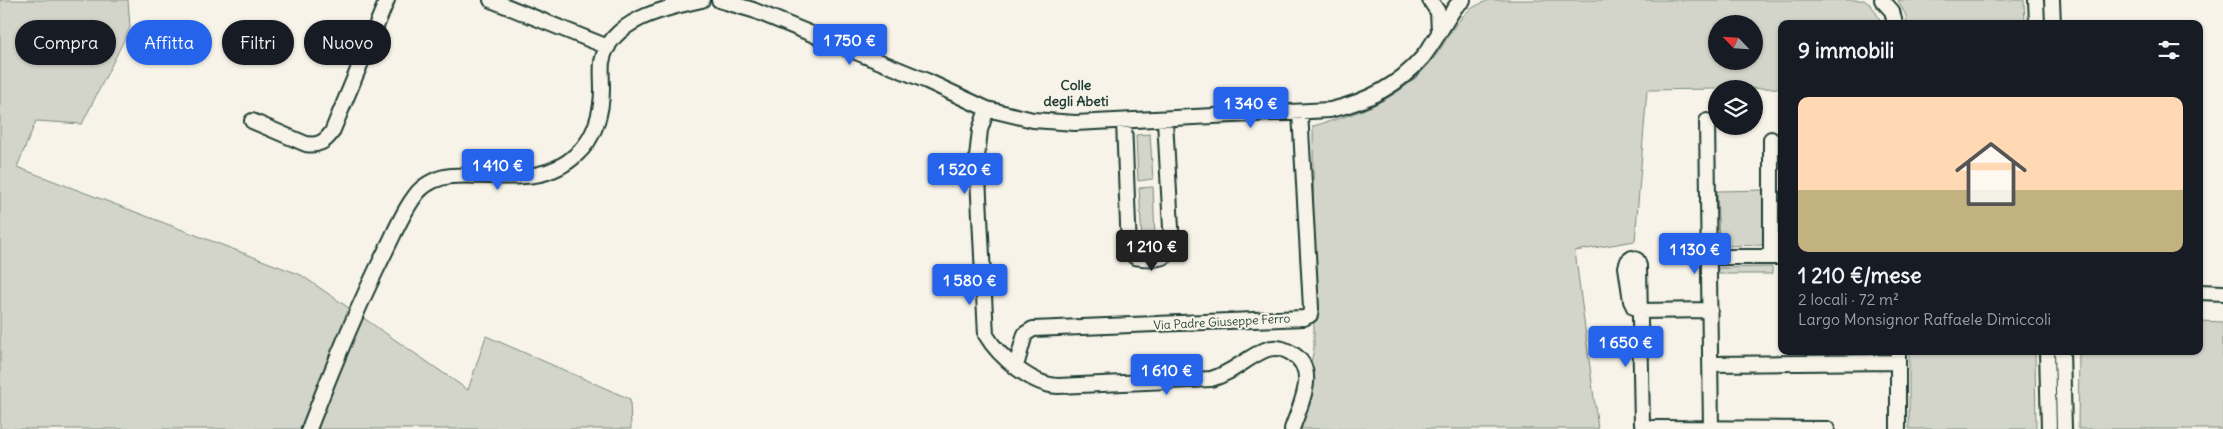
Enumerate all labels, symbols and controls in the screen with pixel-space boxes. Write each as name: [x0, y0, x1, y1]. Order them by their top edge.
north arrow: [1708, 15, 1762, 70]
map controls: [1708, 15, 1763, 135]
chip: Compra: [15, 20, 116, 65]
chip: Affitta: [126, 20, 212, 65]
chip: Filtri: [222, 20, 294, 65]
chip: Nuovo: [304, 20, 391, 65]
pin: 1 750 €: [804, 23, 896, 66]
text: 1 750 €: [824, 30, 876, 50]
icon: filters: [2155, 36, 2183, 64]
text: 9 immobili: [1798, 37, 1894, 64]
district label: Colle degli Abeti: [1043, 76, 1109, 110]
button: layers: [1708, 80, 1763, 135]
pin: 1 340 €: [1205, 86, 1297, 129]
text: 1 340 €: [1224, 93, 1278, 113]
icon: home: [1946, 129, 2036, 219]
pin: 1 410 €: [452, 148, 544, 191]
pin: 1 520 €: [919, 152, 1011, 195]
text: 1 410 €: [473, 155, 523, 175]
text: 1 520 €: [939, 159, 991, 179]
pin: 1 210 €: [1106, 230, 1198, 272]
pin: 1 130 €: [1649, 232, 1741, 275]
text: 1 210 €: [1127, 236, 1177, 256]
text: 1 130 €: [1670, 239, 1720, 259]
text: 1 210 €/mese: [1798, 262, 1921, 289]
pin: 1 580 €: [924, 264, 1016, 306]
text: 1 580 €: [943, 270, 997, 290]
text: 2 locali · 72 m²: [1798, 289, 1899, 309]
text: Largo Monsignor Raffaele Dimiccoli: [1798, 309, 2051, 329]
street label: Via Padre Giuseppe Ferro: [1153, 310, 1291, 333]
pin: 1 650 €: [1580, 326, 1672, 368]
text: 1 650 €: [1599, 332, 1653, 352]
pin: 1 610 €: [1121, 354, 1213, 396]
text: 1 610 €: [1142, 360, 1192, 380]

